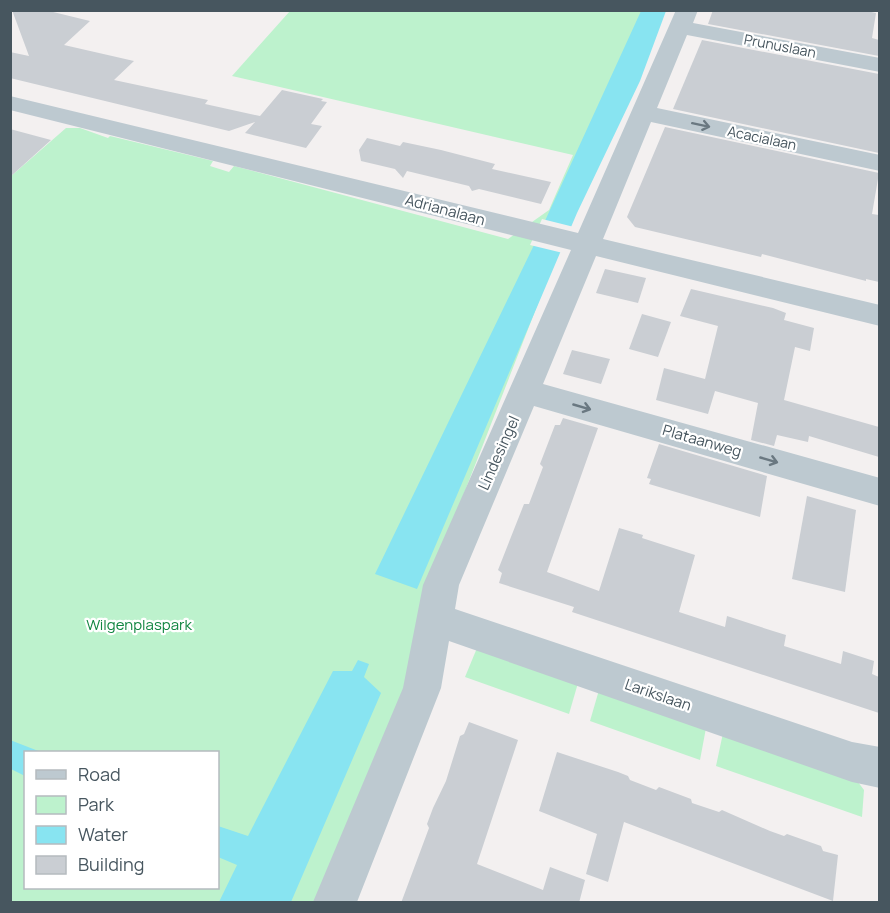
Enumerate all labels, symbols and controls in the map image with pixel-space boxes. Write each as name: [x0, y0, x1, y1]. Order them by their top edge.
street label: Prunuslaan: [742, 29, 818, 62]
one-way arrow: [691, 120, 710, 132]
street label: Acacialaan: [726, 121, 798, 154]
street label: Adrianalaan: [403, 189, 488, 230]
one-way arrow: [572, 402, 591, 413]
street label: Lindesingel: [473, 412, 524, 493]
street label: Plataanweg: [660, 419, 744, 462]
one-way arrow: [759, 455, 778, 467]
park label: Wilgenplaspark: [86, 614, 192, 635]
street label: Larikslaan: [622, 673, 694, 716]
legend: [24, 751, 219, 889]
text: Road: [78, 762, 121, 786]
text: Park: [78, 792, 115, 816]
text: Water: [78, 822, 128, 846]
text: Building: [78, 852, 144, 876]

